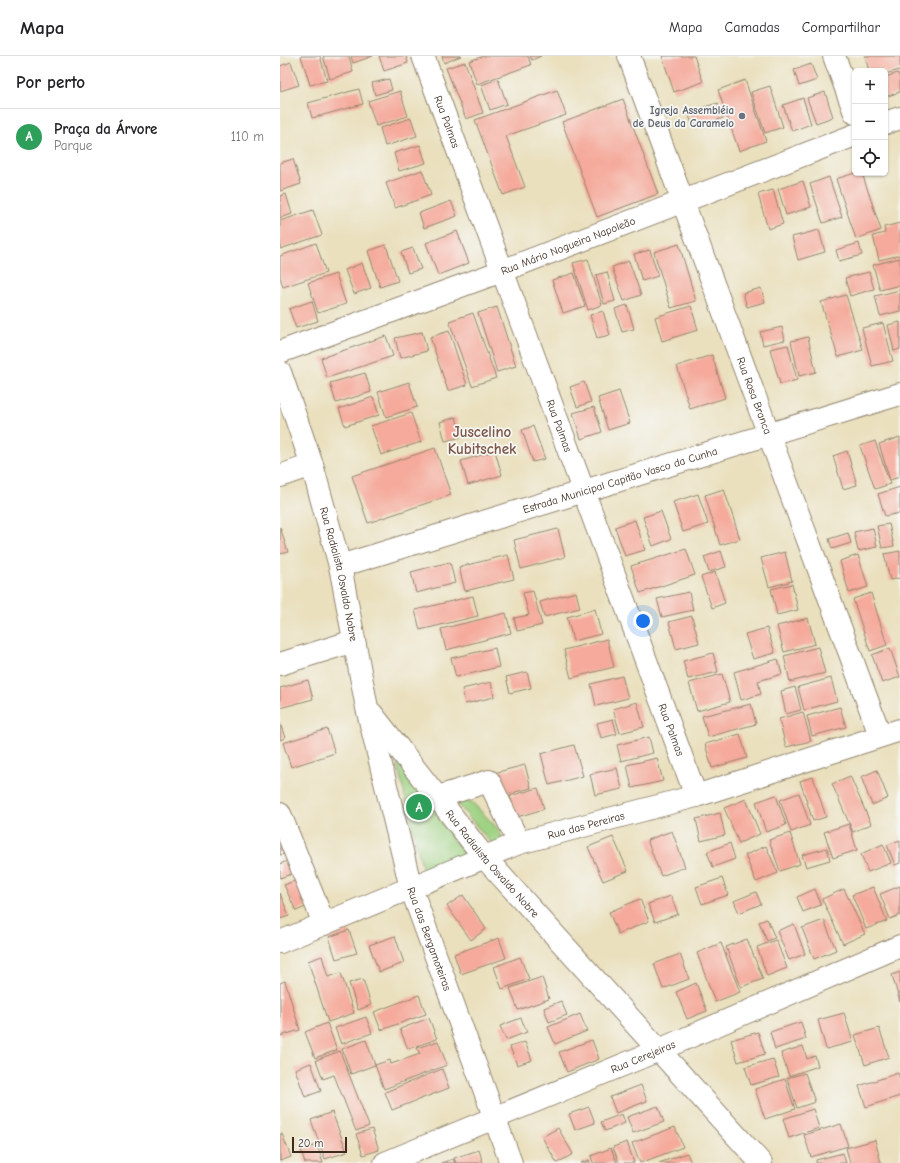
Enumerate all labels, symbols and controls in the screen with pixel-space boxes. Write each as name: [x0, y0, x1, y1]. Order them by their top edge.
text: Mapa: [20, 17, 65, 39]
text: Mapa: [669, 19, 703, 36]
text: Camadas: [725, 19, 780, 36]
text: Compartilhar: [802, 19, 880, 36]
map controls: [852, 68, 888, 176]
button: +: [852, 68, 888, 104]
text: Por perto: [16, 73, 85, 92]
street label: Rua Palmas: [431, 94, 462, 150]
place label: Igreja Assembléia de Deus da Caramelo: [633, 104, 734, 130]
button: −: [852, 104, 888, 140]
marker: Igreja Assembléia de Deus da Caramelo: [737, 111, 747, 121]
text: Praça da Árvore: [54, 120, 157, 138]
text: A: [25, 129, 33, 144]
text: 110 m: [231, 129, 264, 144]
text: Parque: [54, 138, 92, 153]
button: locate: [852, 140, 888, 176]
street label: Rua Mário Nogueira Napoleão: [499, 214, 637, 278]
street label: Rua Rosa Branca: [734, 355, 774, 436]
street label: Rua Palmas: [543, 398, 575, 454]
district label: Juscelino Kubitschek: [448, 423, 517, 458]
street label: Estrada Municipal Capitão Vasco da Cunha: [521, 444, 719, 516]
street label: Rua Radialista Osvaldo Nobre: [317, 506, 360, 643]
your location: [633, 611, 653, 631]
street label: Rua Palmas: [655, 702, 687, 758]
pin: A: [406, 792, 432, 822]
street label: Rua Radialista Osvaldo Nobre: [443, 807, 542, 921]
street label: Rua das Pereiras: [546, 809, 626, 842]
street label: Rua das Bergamoteiras: [404, 885, 454, 993]
street label: Rua Cerejeiras: [609, 1038, 678, 1076]
scale bar: [292, 1135, 347, 1154]
text: 20 m: [298, 1137, 323, 1150]

